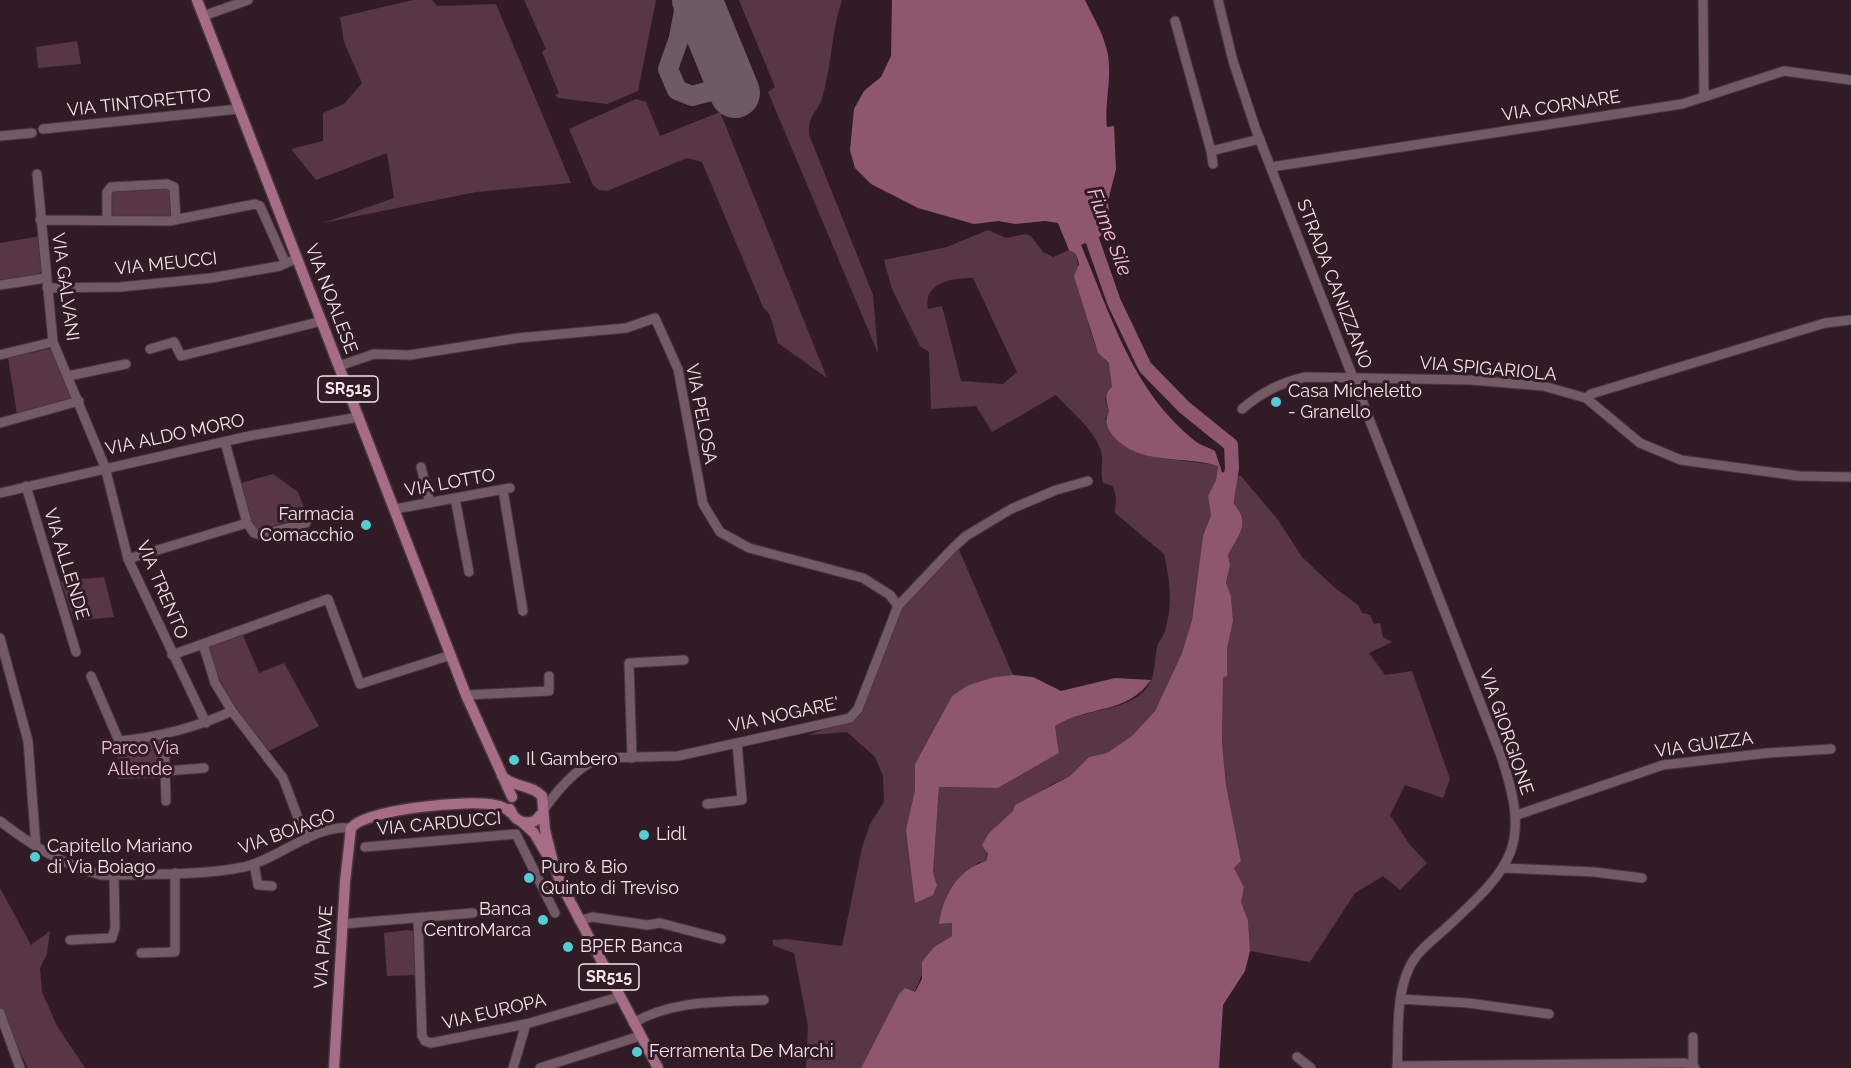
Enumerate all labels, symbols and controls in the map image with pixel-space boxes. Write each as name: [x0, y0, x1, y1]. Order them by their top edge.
street label: VIA TINTORETTO: [66, 85, 212, 121]
street label: VIA CORNARE: [1500, 86, 1622, 126]
water label: Fiume Sile: [1081, 185, 1137, 279]
street label: STRADA CANIZZANO: [1292, 196, 1376, 372]
street label: VIA GALVANI: [47, 232, 83, 342]
street label: VIA NOALESE: [300, 241, 362, 357]
street label: VIA MEUCCI: [114, 248, 218, 280]
street label: VIA SPIGARIOLA: [1419, 352, 1557, 386]
street label: VIA PELOSA: [681, 362, 721, 466]
road number: SR515: [318, 376, 378, 402]
place label: Casa Micheletto - Granello: [1288, 381, 1422, 424]
marker: Casa Micheletto - Granello: [1269, 395, 1283, 409]
street label: VIA ALDO MORO: [103, 410, 247, 460]
street label: VIA LOTTO: [403, 464, 497, 502]
place label: Farmacia Comacchio: [260, 504, 354, 546]
street label: VIA ALLENDE: [39, 506, 93, 622]
marker: Farmacia Comacchio: [359, 518, 373, 532]
street label: VIA TRENTO: [132, 537, 192, 643]
street label: VIA GIORGIONE: [1474, 666, 1538, 798]
street label: VIA NOGARE': [727, 693, 841, 737]
street label: VIA GUIZZA: [1653, 727, 1755, 763]
park label: Parco Via Allende: [101, 738, 179, 780]
place label: Il Gambero: [526, 749, 618, 771]
marker: Il Gambero: [507, 753, 521, 767]
street label: VIA BOIAGO: [236, 804, 338, 860]
street label: VIA CARDUCCI: [376, 808, 502, 840]
place label: Lidl: [656, 824, 687, 846]
marker: Lidl: [637, 828, 651, 842]
place label: Capitello Mariano di Via Boiago: [47, 836, 192, 878]
marker: Capitello Mariano di Via Boiago: [28, 850, 42, 864]
place label: Puro & Bio Quinto di Treviso: [541, 857, 679, 900]
marker: Puro & Bio Quinto di Treviso: [522, 871, 536, 885]
place label: Banca CentroMarca: [424, 899, 531, 942]
street label: VIA PIAVE: [310, 905, 338, 989]
marker: Banca CentroMarca: [536, 913, 550, 927]
place label: BPER Banca: [580, 936, 682, 958]
marker: BPER Banca: [561, 940, 575, 954]
road number: SR515: [579, 964, 639, 990]
street label: VIA EUROPA: [440, 990, 548, 1034]
place label: Ferramenta De Marchi: [649, 1041, 834, 1063]
marker: Ferramenta De Marchi: [630, 1045, 644, 1059]

